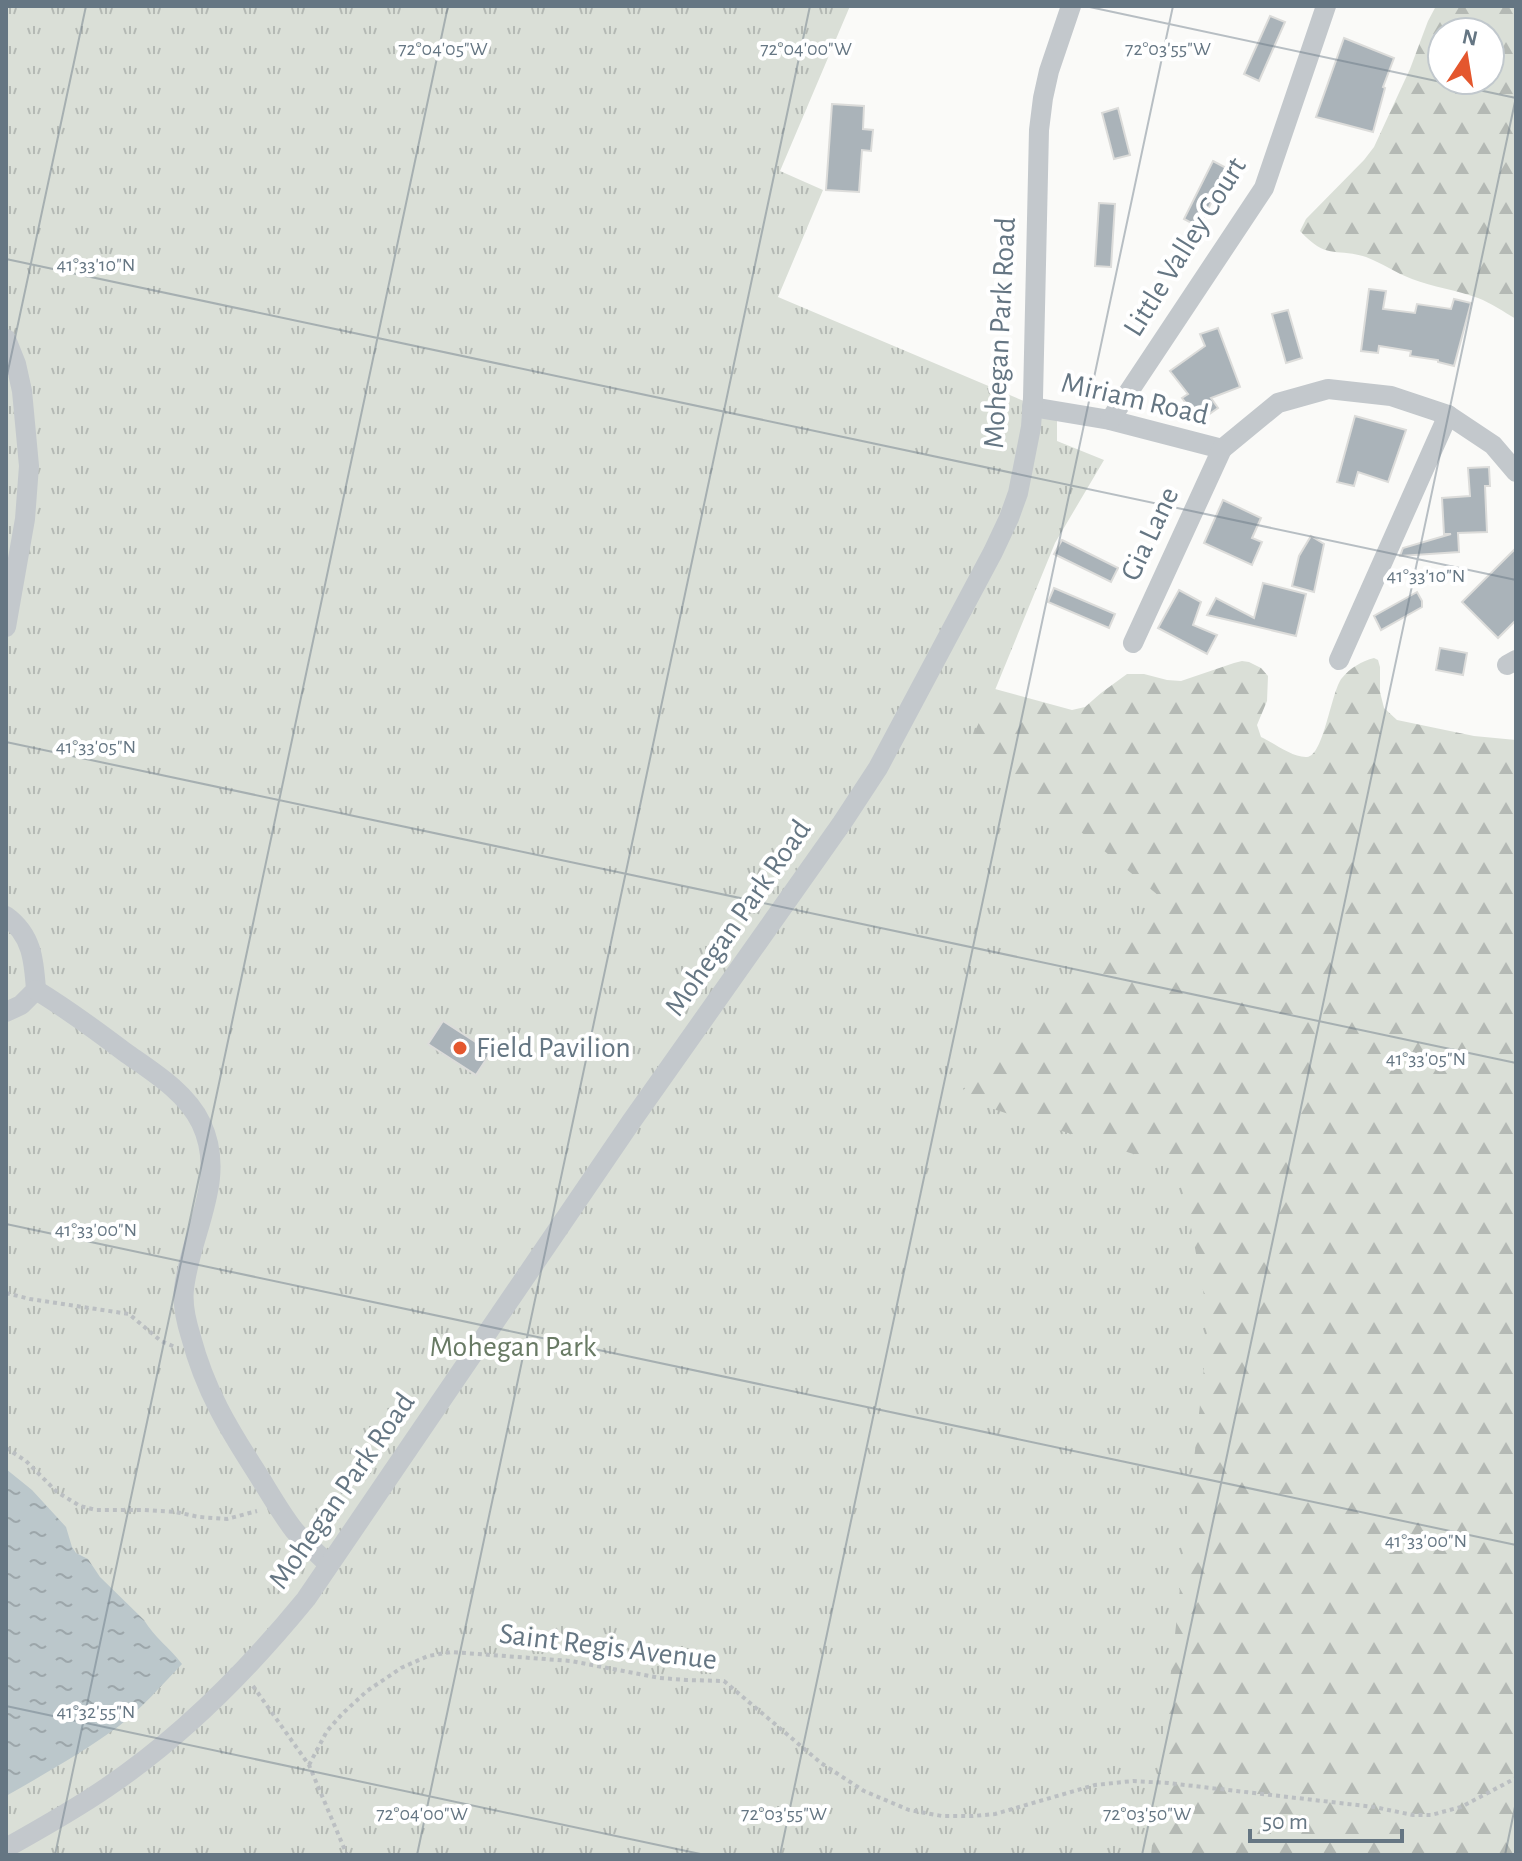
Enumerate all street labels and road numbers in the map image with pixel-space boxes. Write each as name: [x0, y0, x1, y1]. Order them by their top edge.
street label: Little Valley Court: [1118, 152, 1252, 342]
street label: Mohegan Park Road: [979, 217, 1021, 449]
street label: Miriam Road: [1059, 368, 1211, 430]
street label: Gia Lane: [1115, 483, 1185, 585]
street label: Mohegan Park Road: [659, 815, 817, 1021]
street label: Mohegan Park Road: [263, 1388, 421, 1594]
street label: Saint Regis Avenue: [497, 1619, 719, 1675]

